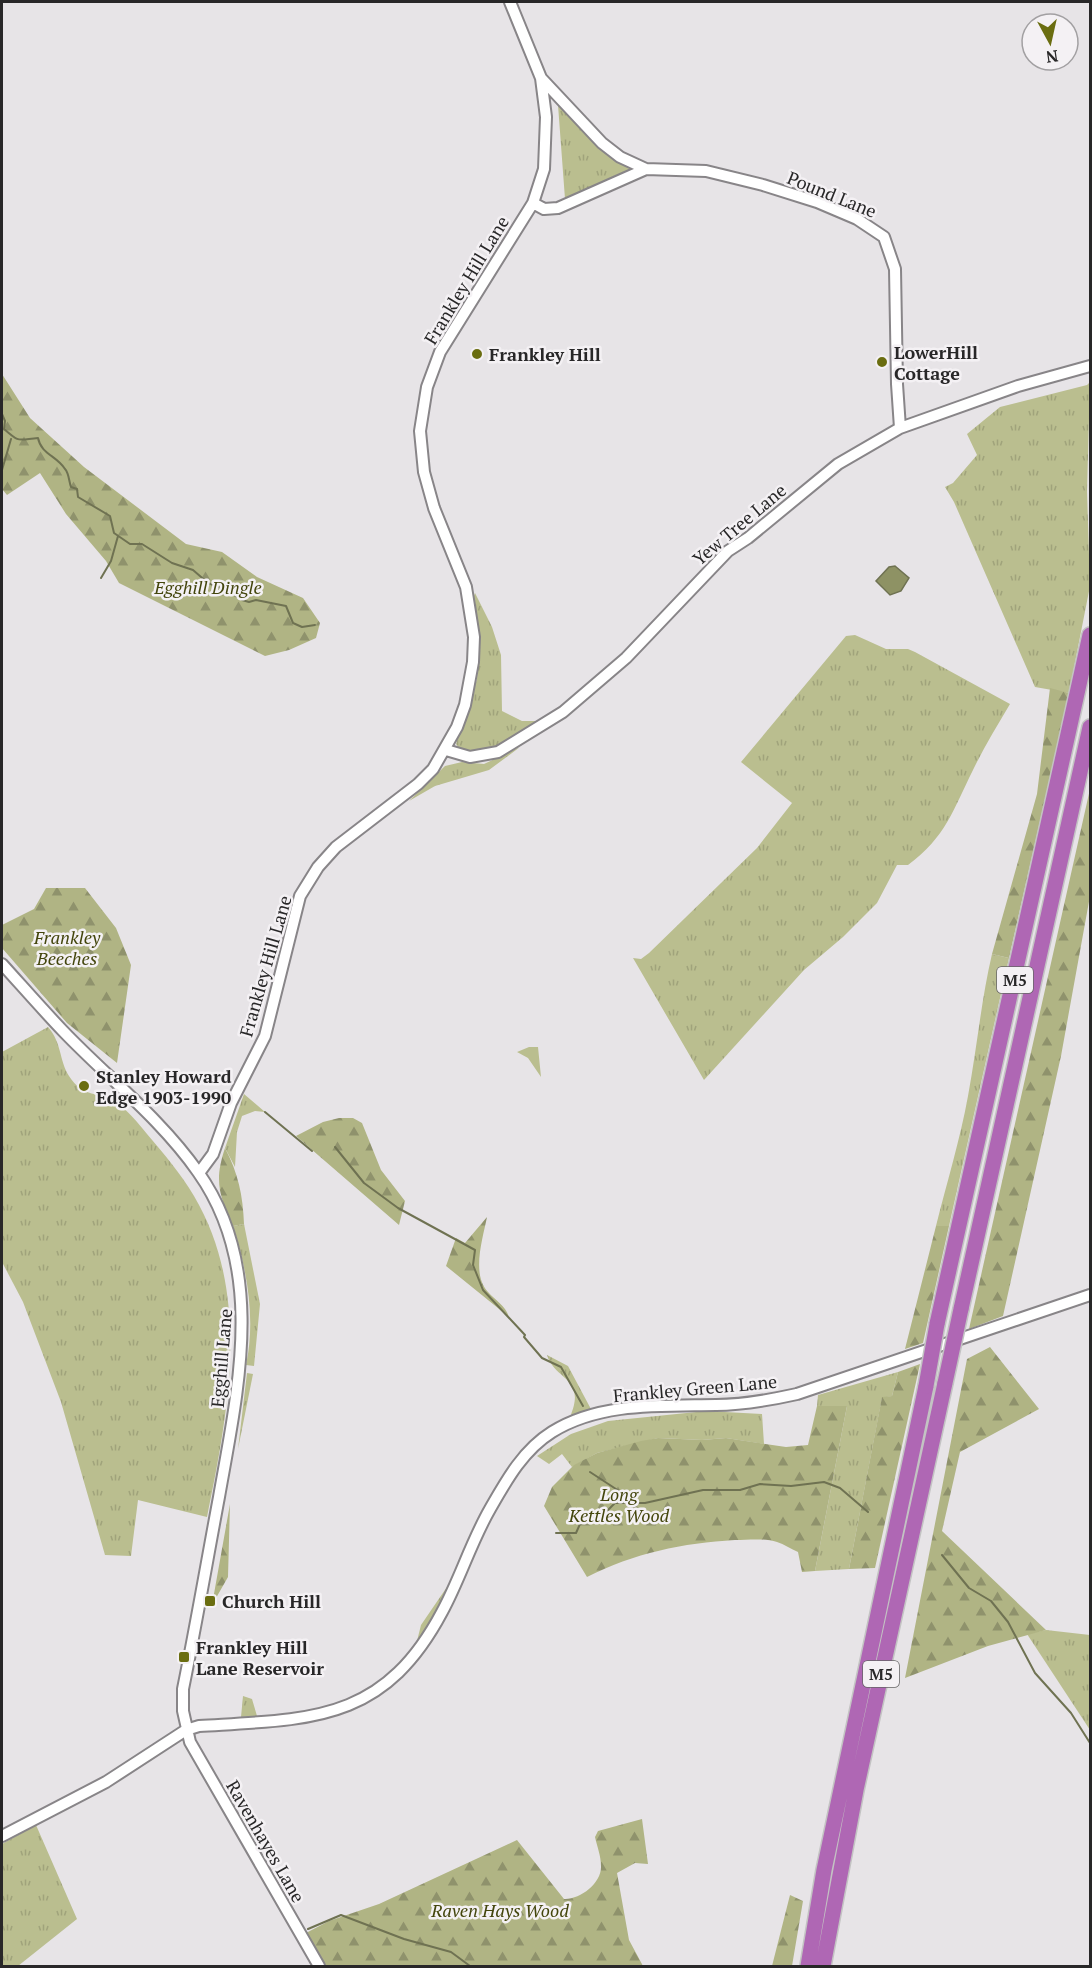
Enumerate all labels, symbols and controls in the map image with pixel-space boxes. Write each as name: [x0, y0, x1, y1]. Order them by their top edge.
north arrow: [1020, 12, 1080, 72]
text: N: [1045, 45, 1060, 69]
street label: Pound Lane: [784, 165, 880, 223]
street label: Frankley Hill Lane: [418, 211, 514, 349]
place label: LowerHill Cottage: [894, 340, 978, 385]
place label: Frankley Hill: [489, 342, 601, 366]
marker: Frankley Hill: [470, 347, 484, 361]
marker: LowerHill Cottage: [875, 355, 889, 369]
street label: Yew Tree Lane: [687, 478, 791, 570]
park label: Egghill Dingle: [153, 575, 262, 599]
street label: Frankley Hill Lane: [233, 893, 297, 1039]
park label: Frankley Beeches: [33, 925, 101, 970]
road number: M5: [997, 967, 1033, 993]
place label: Stanley Howard Edge 1903-1990: [96, 1064, 232, 1109]
marker: Stanley Howard Edge 1903-1990: [77, 1079, 91, 1093]
street label: Egghill Lane: [205, 1307, 237, 1409]
street label: Frankley Green Lane: [612, 1369, 778, 1407]
park label: Long Kettles Wood: [568, 1482, 670, 1527]
place label: Church Hill: [222, 1589, 321, 1613]
marker: Church Hill: [203, 1594, 217, 1608]
place label: Frankley Hill Lane Reservoir: [196, 1635, 324, 1680]
marker: Frankley Hill Lane Reservoir: [177, 1650, 191, 1664]
road number: M5: [863, 1661, 899, 1687]
street label: Ravenhayes Lane: [221, 1775, 311, 1907]
park label: Raven Hays Wood: [430, 1898, 569, 1922]

